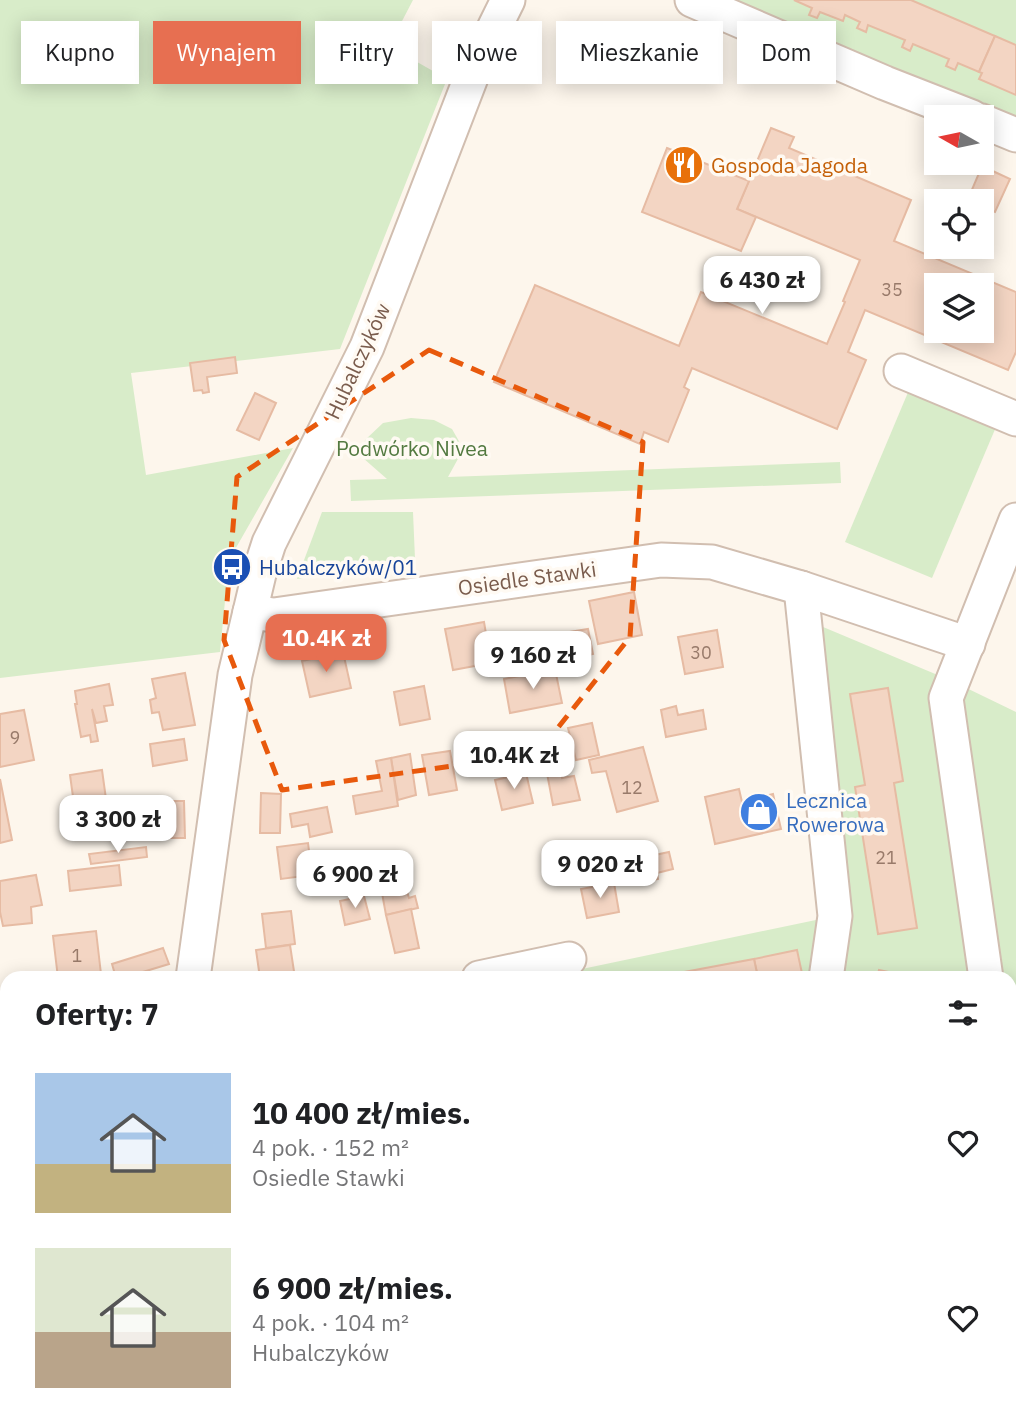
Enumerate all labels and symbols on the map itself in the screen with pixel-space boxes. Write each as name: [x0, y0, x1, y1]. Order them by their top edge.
north arrow: [924, 105, 994, 175]
restaurant icon: Gospoda Jagoda: [663, 144, 705, 186]
place label: Gospoda Jagoda: [711, 151, 868, 179]
pin: 6 430 zł: [690, 256, 834, 316]
house number: 35: [881, 278, 903, 301]
street label: Hubalczyków: [318, 298, 396, 424]
park label: Podwórko Nivea: [336, 434, 488, 462]
bus stop icon: Hubalczyków/01: [211, 546, 253, 588]
place label: Hubalczyków/01: [259, 553, 417, 581]
street label: Osiedle Stawki: [456, 554, 598, 602]
pin: 10.4K zł: [254, 614, 398, 674]
pin: 9 160 zł: [461, 632, 605, 691]
house number: 30: [690, 641, 712, 664]
house number: 9: [10, 726, 20, 749]
pin: 10.4K zł: [442, 732, 586, 791]
house number: 12: [621, 776, 643, 799]
place label: Lecznica Rowerowa: [786, 786, 885, 838]
shop icon: Lecznica Rowerowa: [738, 791, 780, 833]
pin: 3 300 zł: [46, 796, 190, 855]
pin: 9 020 zł: [528, 841, 672, 900]
house number: 21: [875, 846, 897, 869]
pin: 6 900 zł: [283, 850, 427, 910]
house number: 1: [72, 944, 82, 967]

